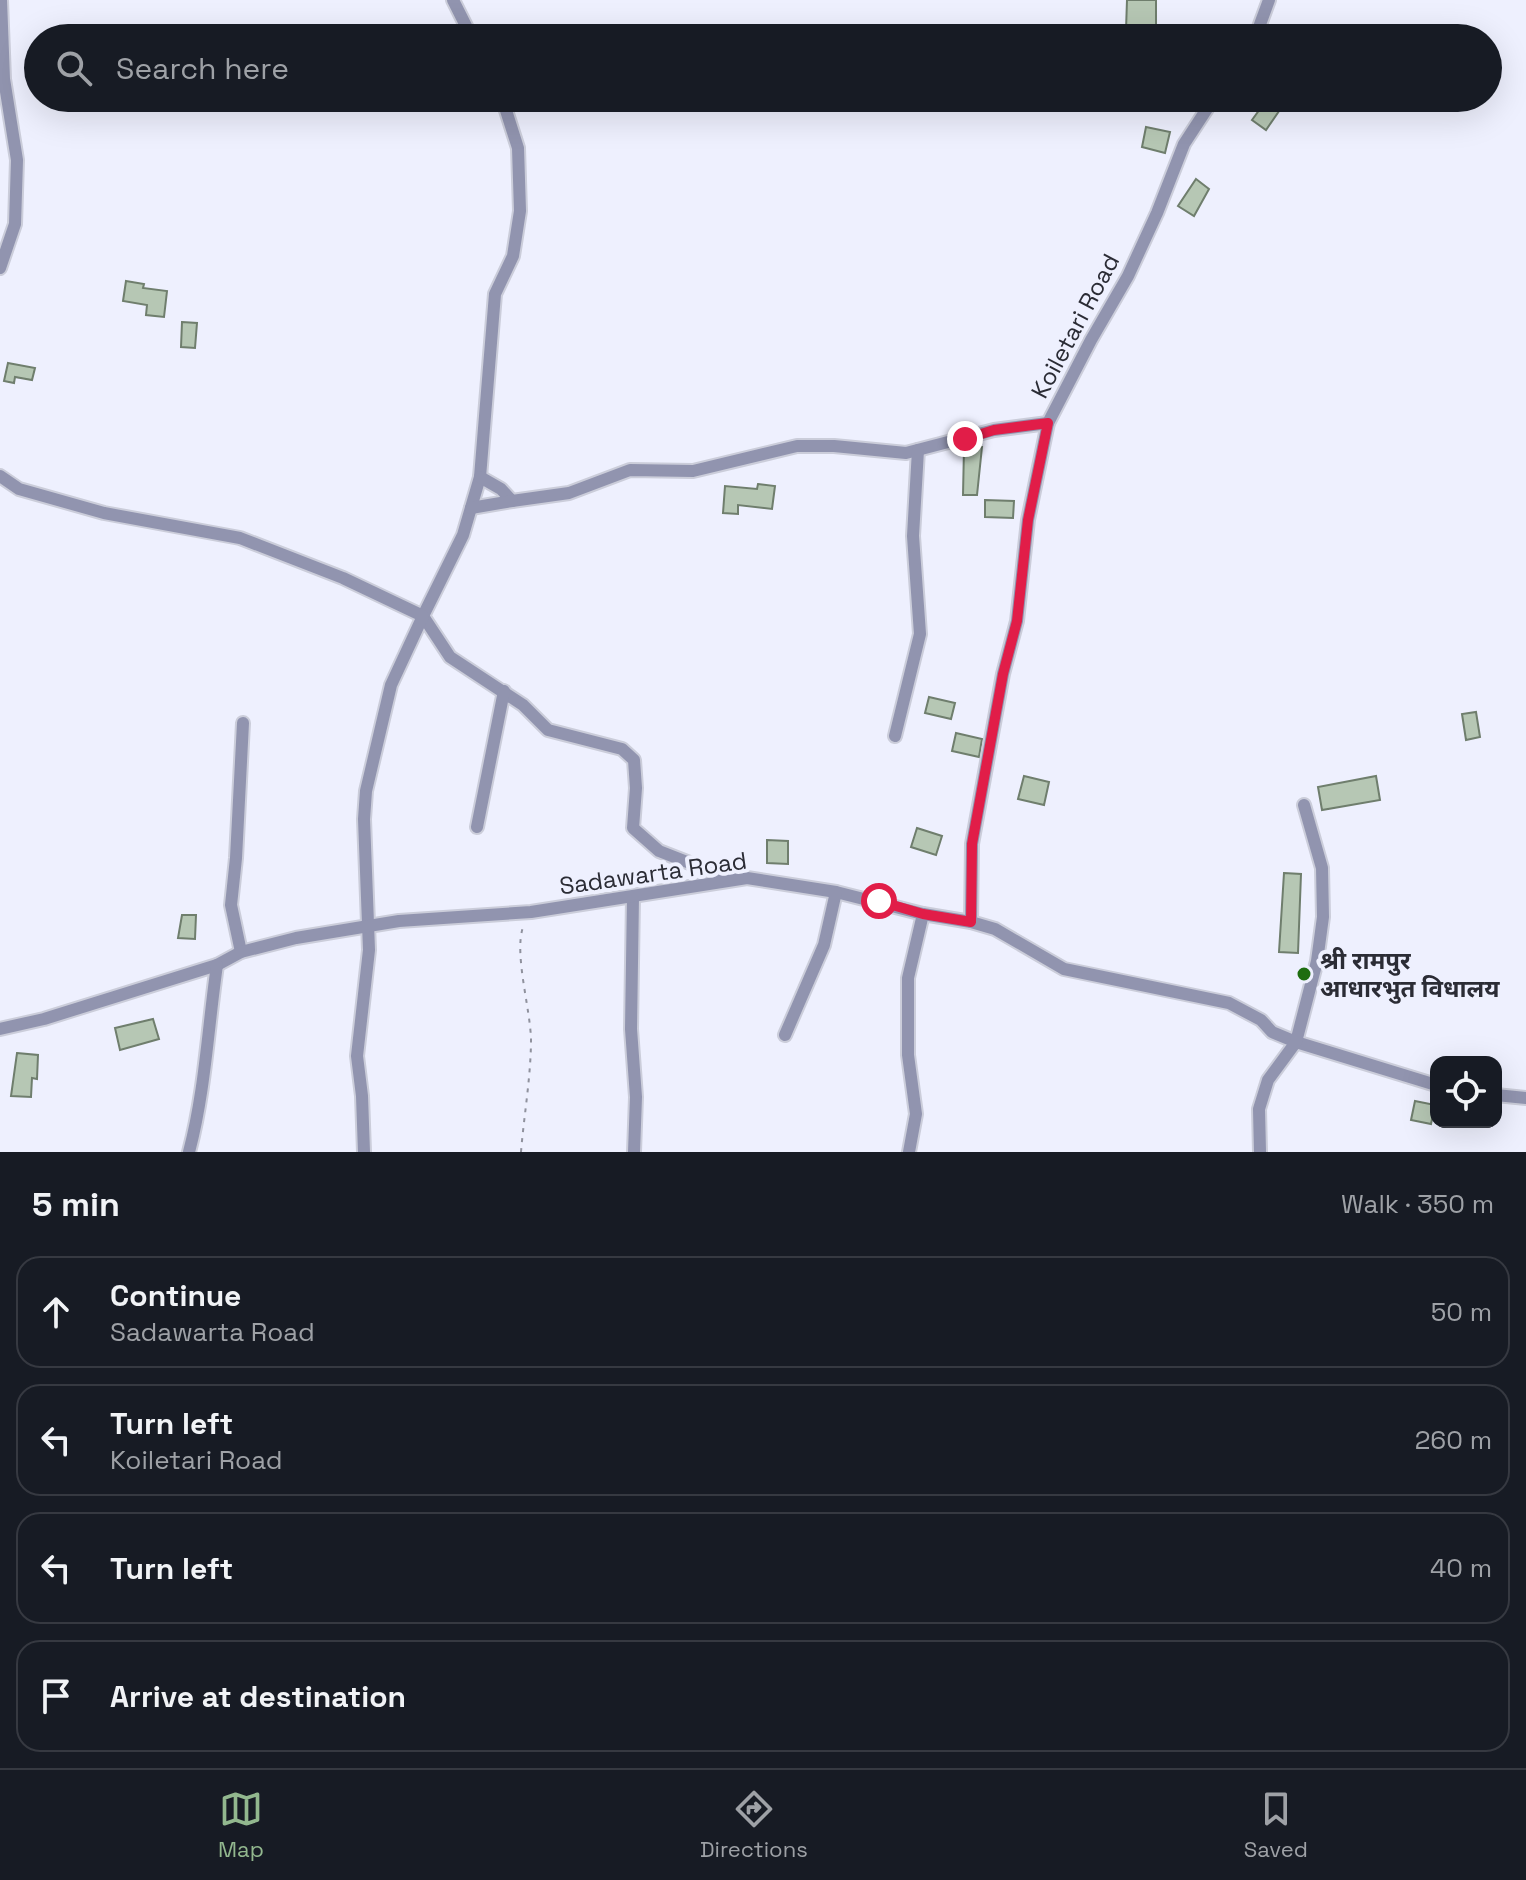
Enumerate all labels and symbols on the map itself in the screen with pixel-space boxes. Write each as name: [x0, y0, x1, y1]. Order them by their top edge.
street label: Koiletari Road: [1024, 248, 1126, 404]
route end: [947, 421, 983, 457]
street label: Sadawarta Road: [557, 845, 749, 901]
route start: [861, 883, 897, 919]
place label: श्री रामपुर आधारभुत विधालय: [1320, 945, 1500, 1004]
marker: श्री रामपुर आधारभुत विधालय: [1295, 965, 1313, 983]

